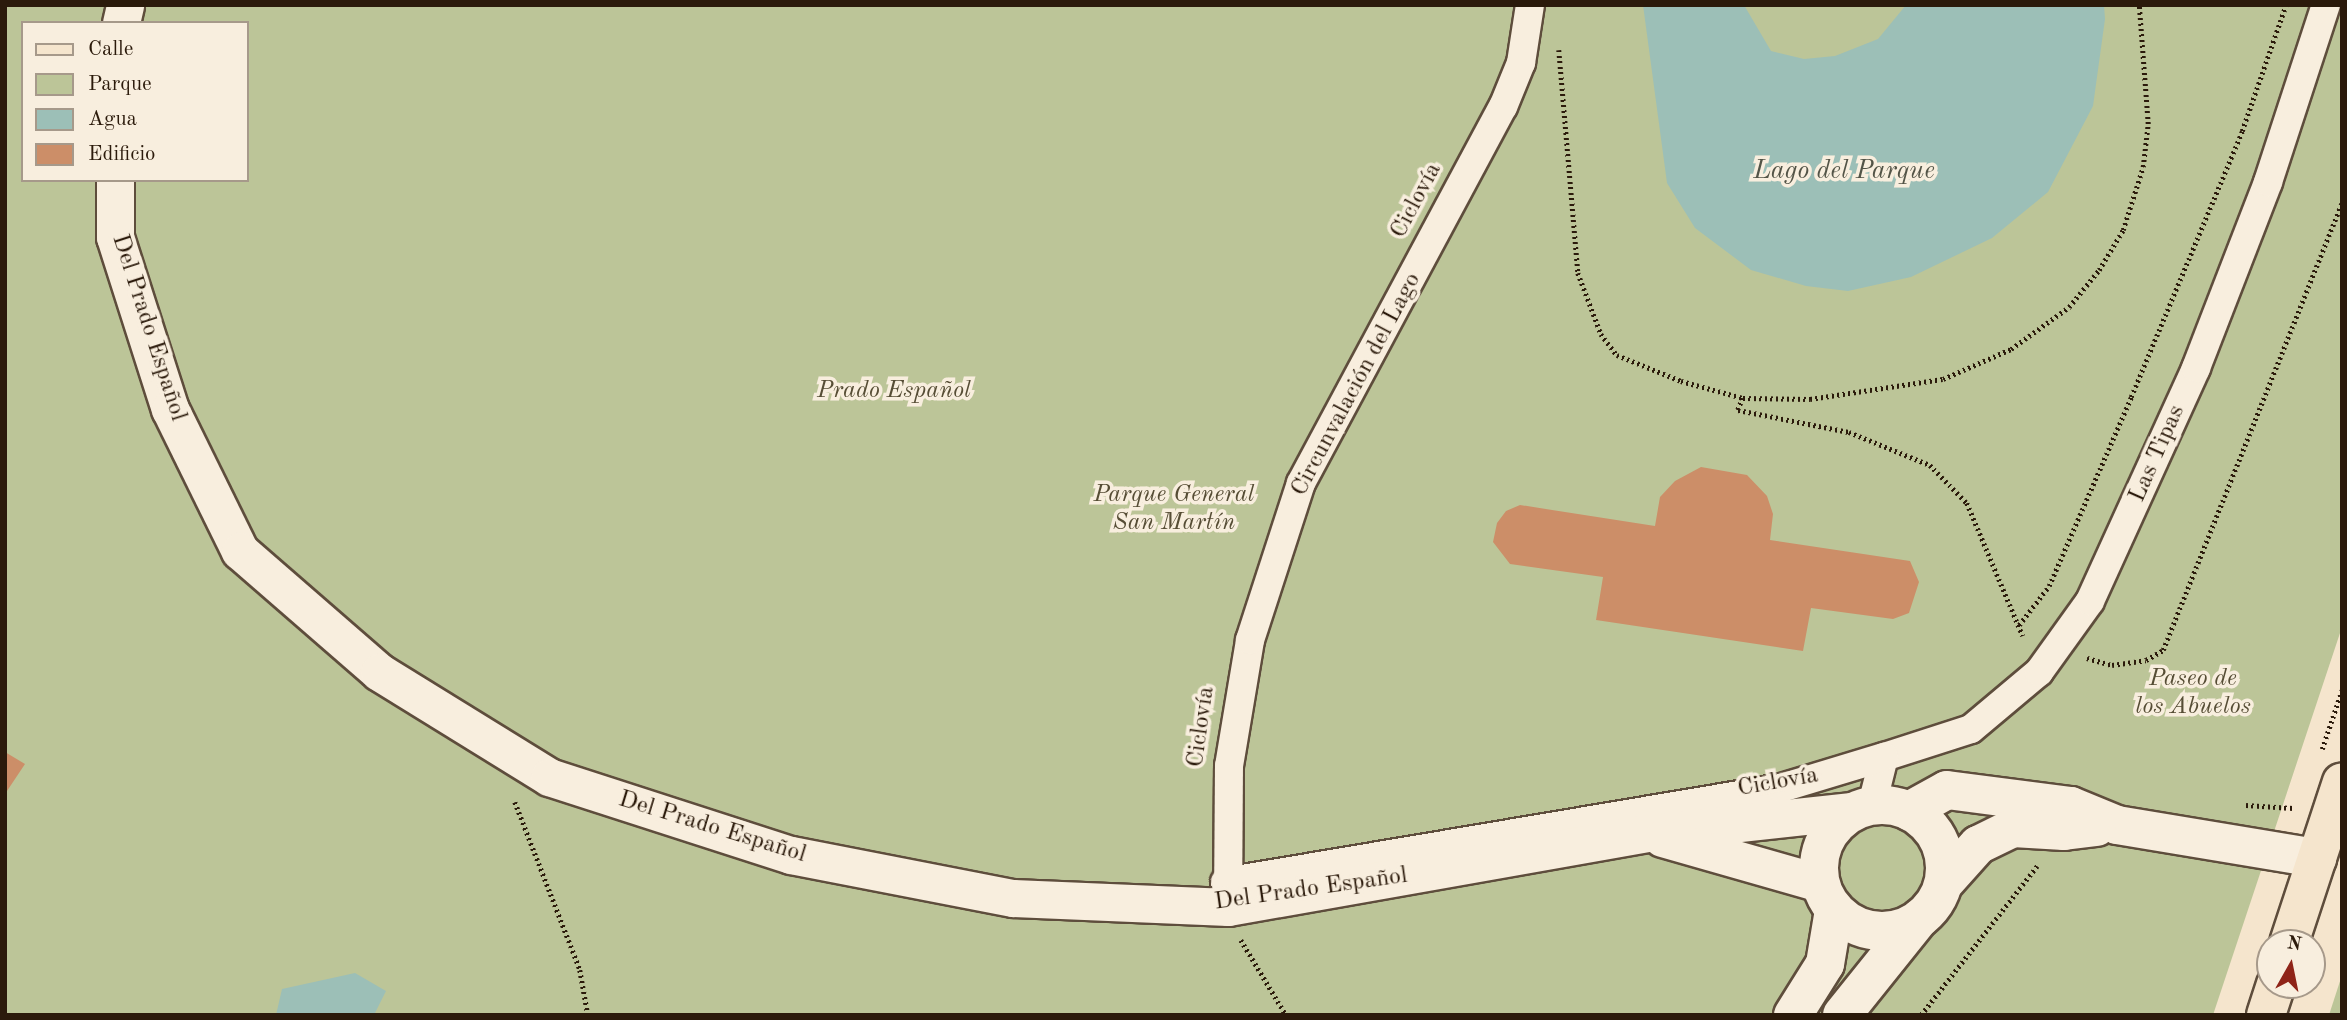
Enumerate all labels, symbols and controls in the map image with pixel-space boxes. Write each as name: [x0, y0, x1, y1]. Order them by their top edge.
legend: [21, 21, 248, 182]
text: Calle: [88, 39, 133, 60]
text: Parque: [88, 74, 152, 95]
text: Agua: [88, 109, 137, 130]
text: Edificio: [88, 144, 156, 165]
water label: Lago del Parque: [1753, 156, 1935, 188]
street label: Ciclovía: [1385, 158, 1449, 244]
street label: Del Prado Español: [104, 231, 192, 425]
street label: Circunvalación del Lago: [1286, 268, 1428, 502]
park label: Prado Español: [817, 378, 971, 406]
street label: Las Tipas: [2124, 401, 2192, 507]
park label: Parque General San Martín: [1094, 482, 1254, 538]
park label: Paseo de los Abuelos: [2135, 666, 2251, 722]
street label: Ciclovía: [1182, 685, 1222, 769]
street label: Ciclovía: [1735, 762, 1821, 804]
street label: Del Prado Español: [615, 786, 809, 870]
street label: Del Prado Español: [1213, 862, 1409, 918]
north arrow: [2256, 929, 2326, 999]
text: N: [2285, 934, 2303, 955]

